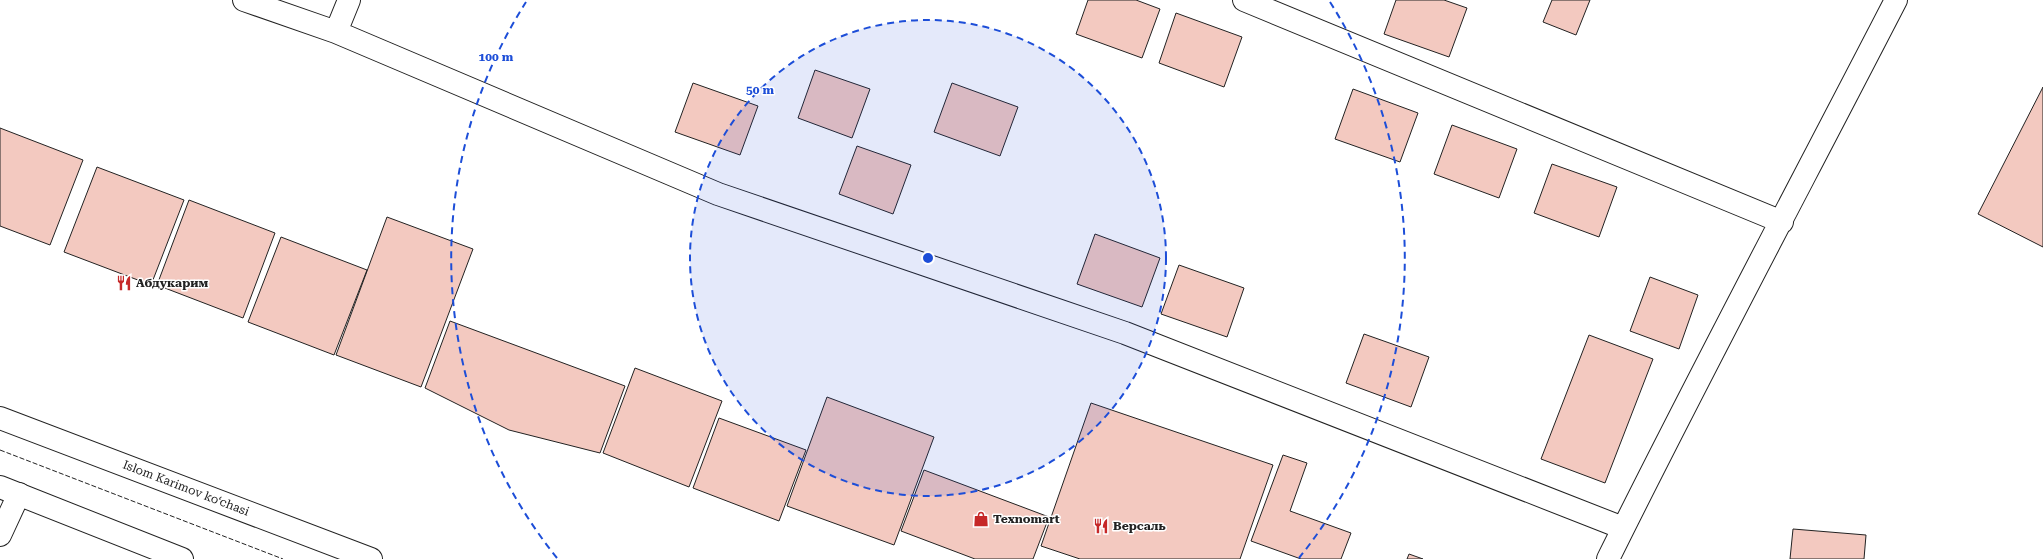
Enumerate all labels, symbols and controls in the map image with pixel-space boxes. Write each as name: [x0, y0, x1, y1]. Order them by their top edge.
text: 100 m: [479, 50, 514, 64]
text: 50 m: [746, 83, 774, 97]
centre of rings: [921, 251, 935, 265]
restaurant icon: Абдукарим: [115, 274, 133, 292]
place label: Абдукарим: [136, 276, 208, 290]
street label: Islom Karimov ko‘chasi: [121, 457, 251, 519]
shop icon: Texnomart: [972, 510, 990, 528]
place label: Texnomart: [993, 512, 1060, 526]
restaurant icon: Версаль: [1092, 517, 1110, 535]
place label: Версаль: [1113, 519, 1166, 533]

